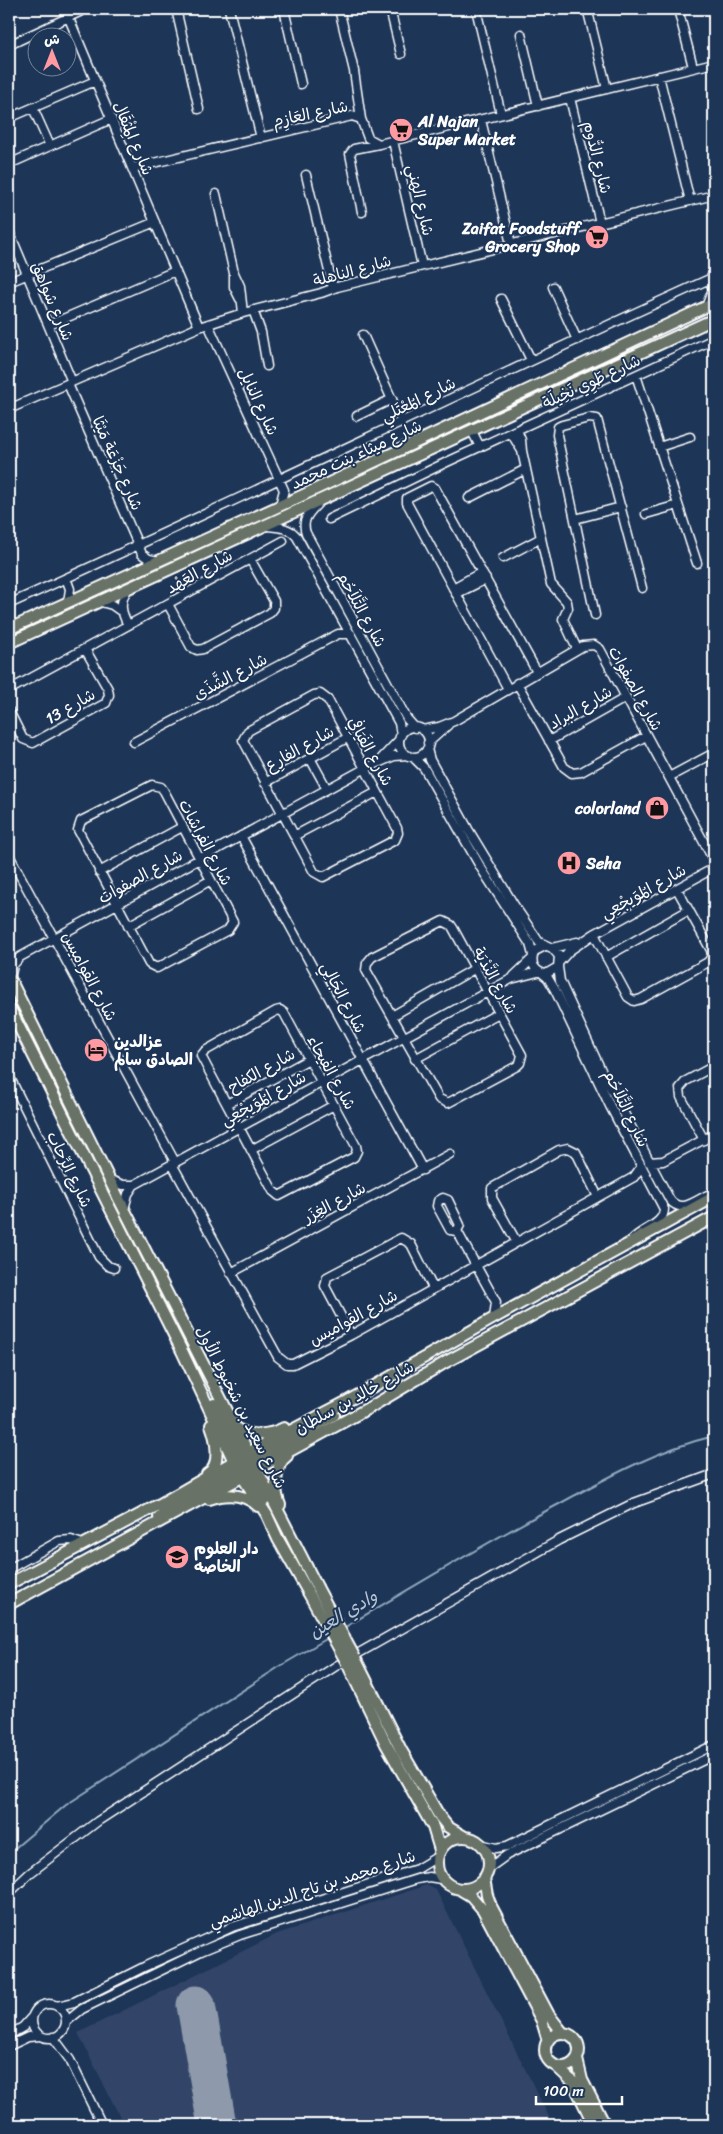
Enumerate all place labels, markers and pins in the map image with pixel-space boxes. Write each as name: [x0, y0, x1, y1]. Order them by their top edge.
place label: Al Najan Super Market: [417, 107, 516, 154]
supermarket icon: Al Najan Super Market: [388, 117, 414, 143]
place label: Zaifat Foodstuff Grocery Shop: [461, 214, 583, 261]
supermarket icon: Zaifat Foodstuff Grocery Shop: [584, 224, 610, 250]
place label: colorland: [574, 794, 642, 823]
shop icon: colorland: [644, 795, 670, 821]
place label: Seha: [585, 849, 622, 878]
hospital icon: Seha: [556, 850, 582, 876]
place label: عزالدين الصادق سالم: [114, 1027, 193, 1074]
hotel icon: عزالدين الصادق سالم: [83, 1037, 109, 1063]
place label: دار العلوم الخاصه: [194, 1534, 259, 1581]
school or university icon: دار العلوم الخاصه: [164, 1544, 190, 1570]

